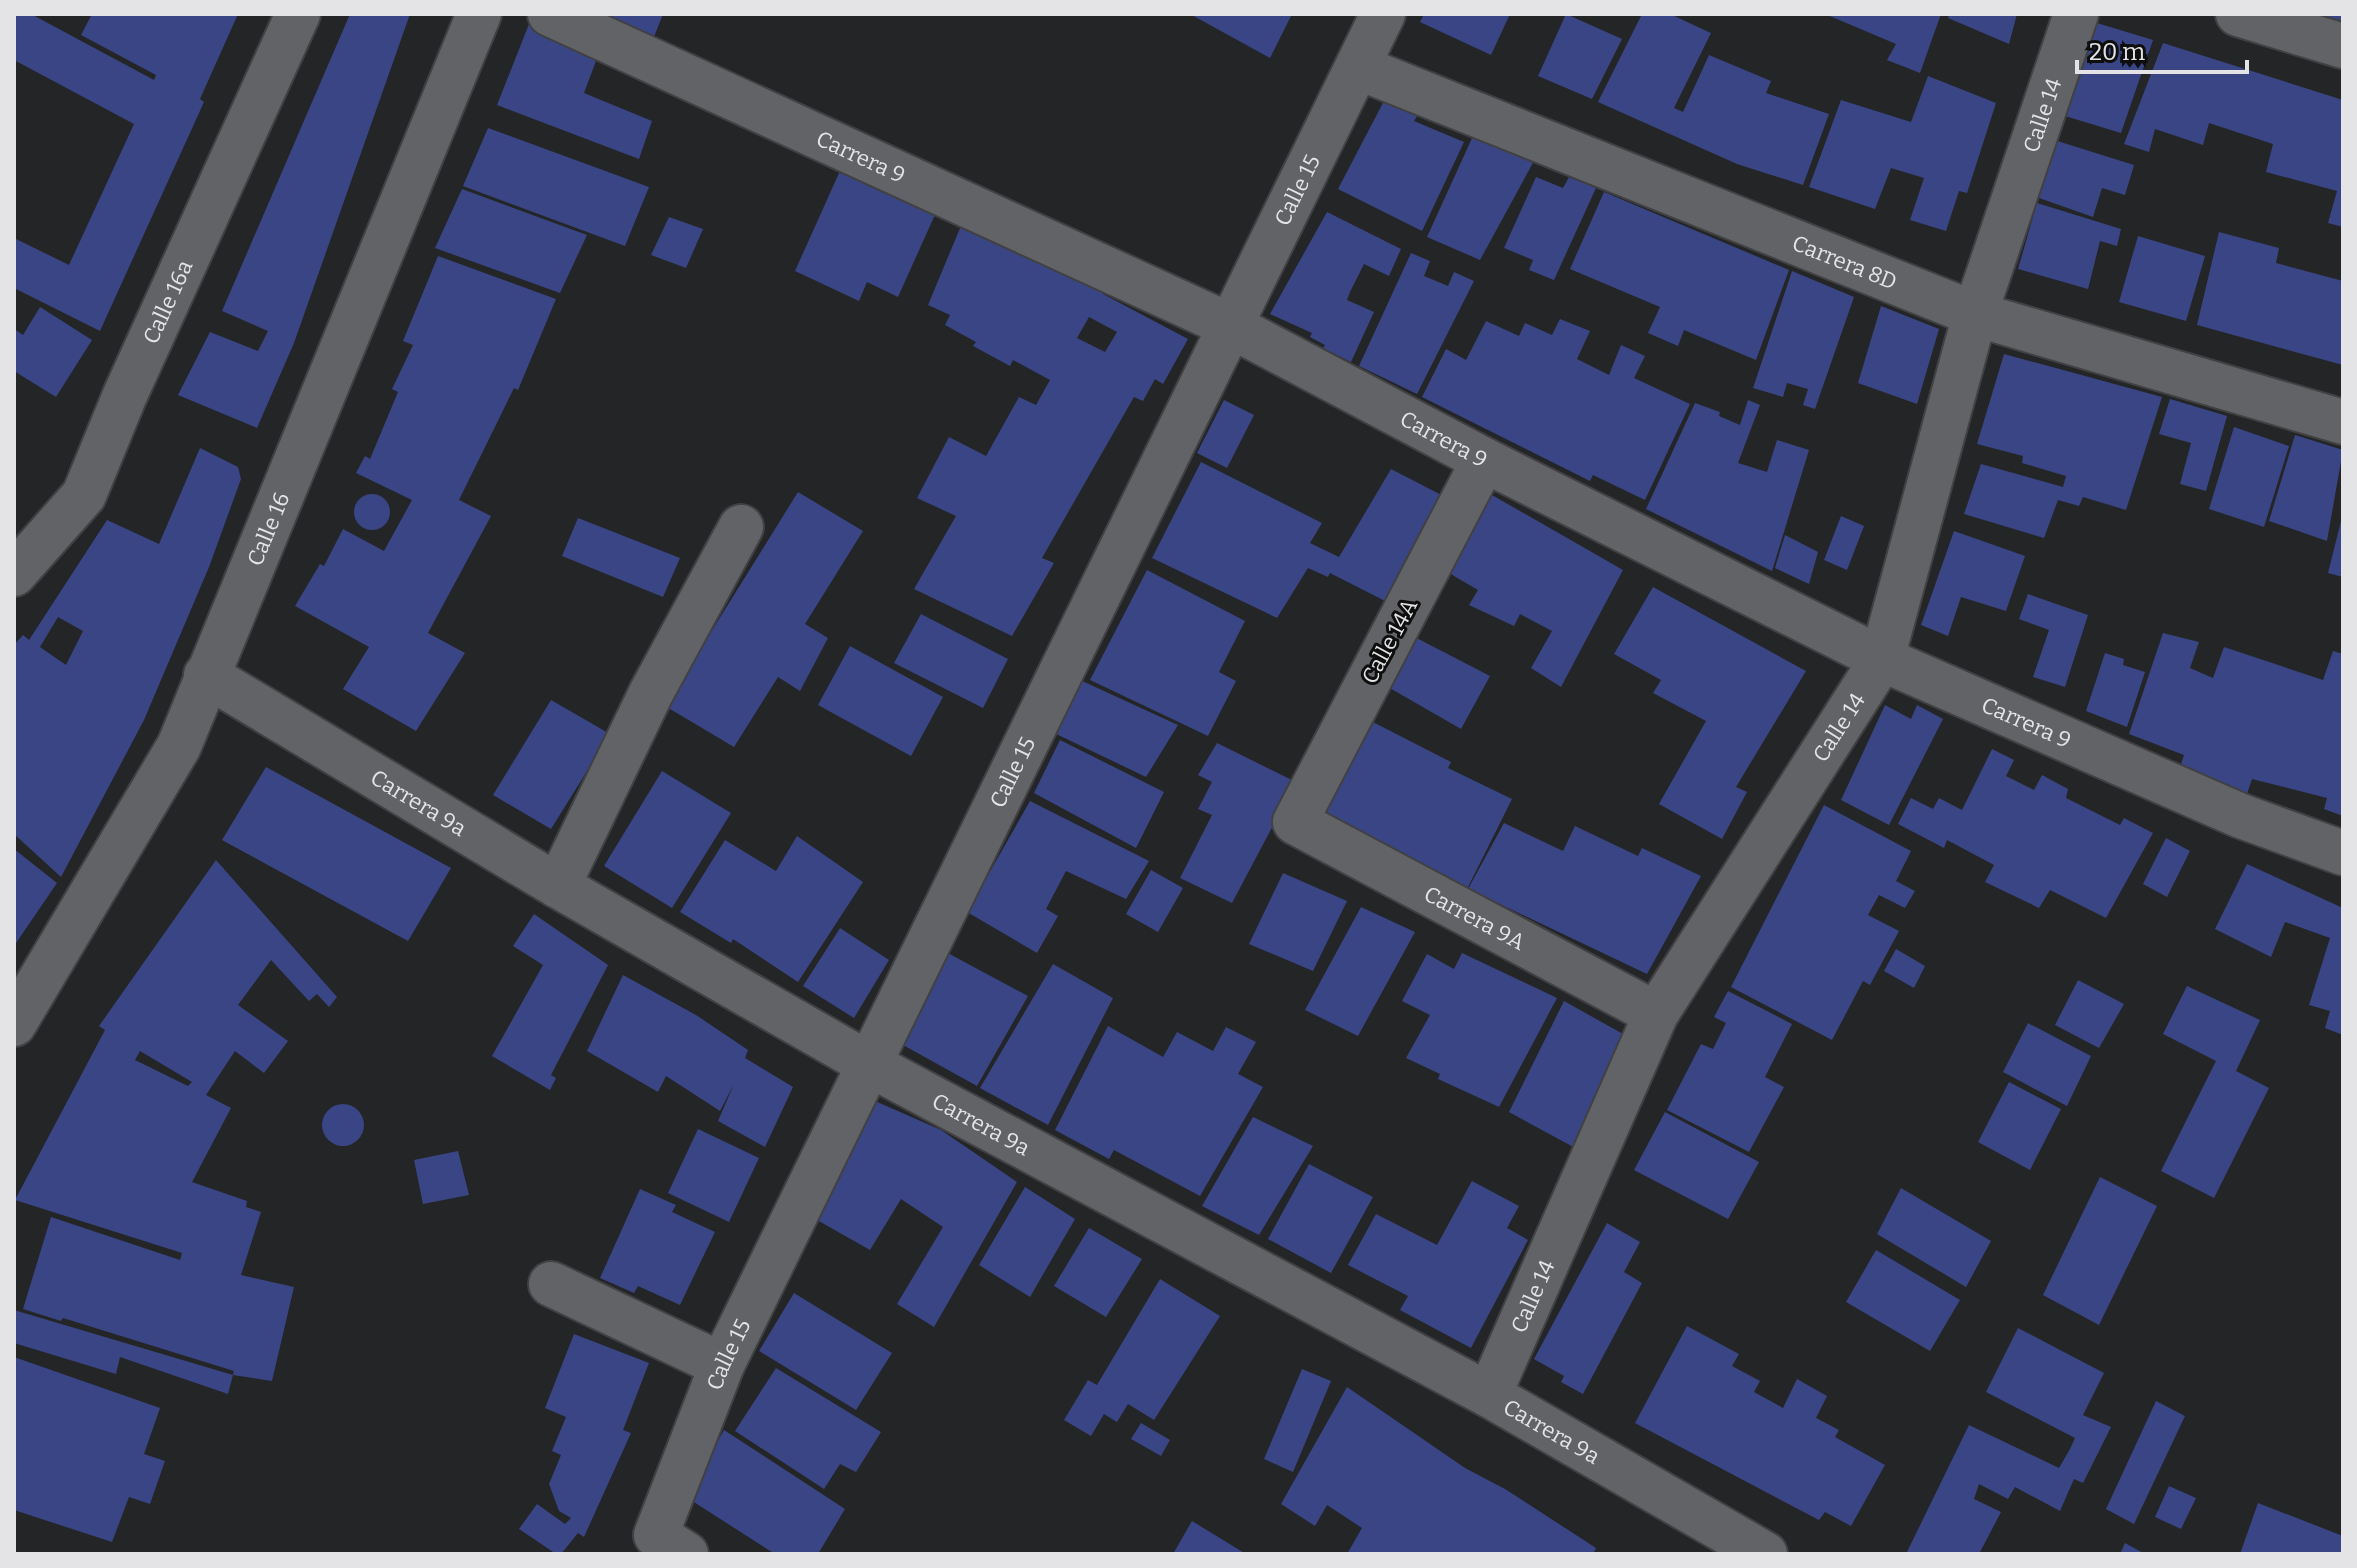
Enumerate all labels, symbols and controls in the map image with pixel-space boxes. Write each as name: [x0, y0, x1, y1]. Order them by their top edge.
scale bar: [2077, 24, 2247, 74]
text: 20 m: [2089, 38, 2145, 66]
street label: Calle 14: [2017, 74, 2068, 156]
street label: Carrera 9: [812, 125, 909, 189]
street label: Calle 15: [1269, 150, 1326, 230]
street label: Carrera 8D: [1788, 229, 1901, 295]
street label: Calle 16a: [137, 256, 198, 348]
street label: Carrera 9: [1395, 405, 1492, 473]
street label: Calle 16: [241, 488, 296, 570]
street label: Calle 14A: [1356, 594, 1423, 688]
street label: Calle 14: [1807, 688, 1871, 767]
street label: Carrera 9: [1977, 691, 2075, 754]
street label: Calle 15: [984, 732, 1041, 812]
street label: Carrera 9a: [366, 764, 471, 842]
street label: Carrera 9A: [1419, 880, 1530, 956]
street label: Carrera 9a: [927, 1087, 1035, 1162]
street label: Calle 14: [1505, 1256, 1561, 1337]
street label: Calle 15: [701, 1314, 757, 1394]
street label: Carrera 9a: [1498, 1393, 1605, 1470]

